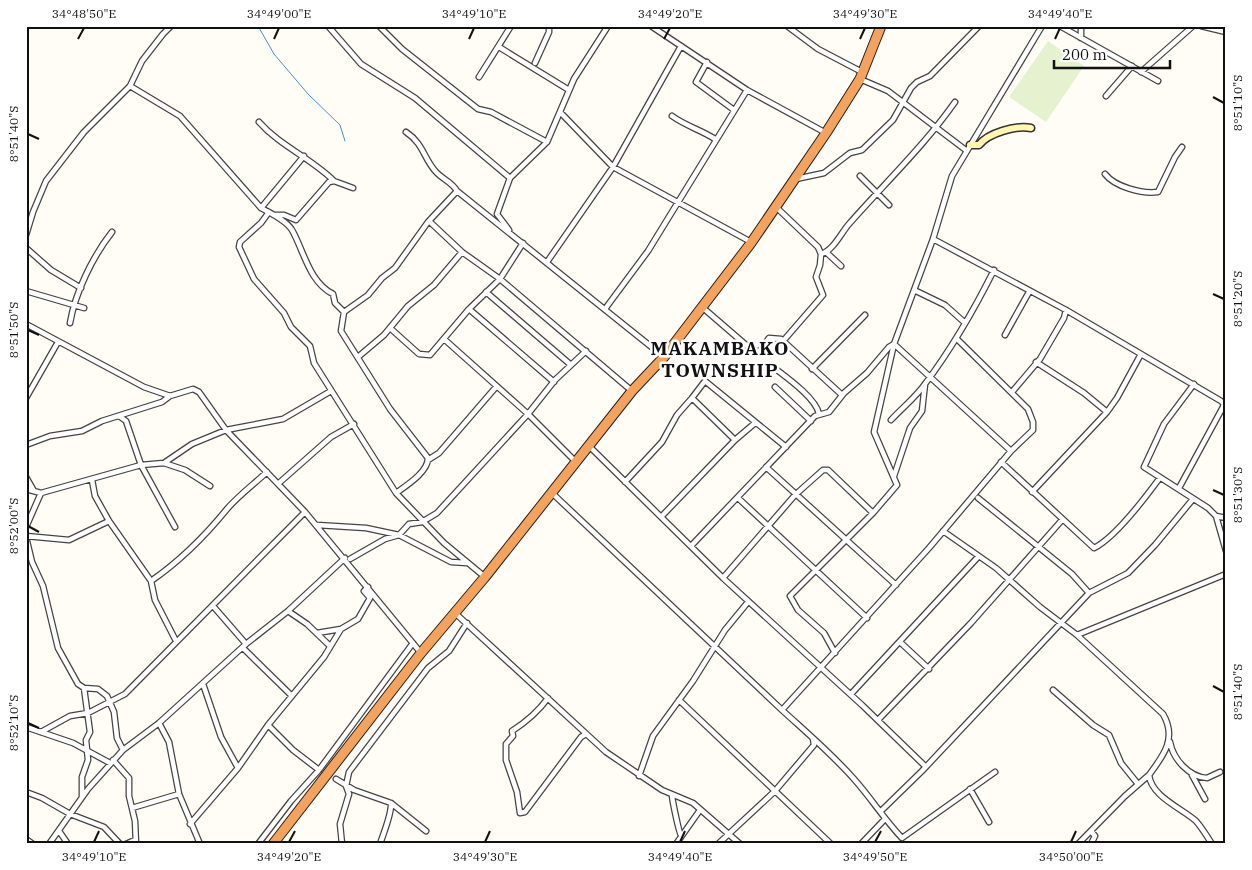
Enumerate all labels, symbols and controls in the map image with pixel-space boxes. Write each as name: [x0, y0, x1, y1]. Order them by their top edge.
text: 34°48'50"E: [52, 6, 116, 21]
text: 34°49'00"E: [247, 6, 311, 21]
text: 34°49'10"E: [442, 6, 506, 21]
text: 34°49'20"E: [638, 6, 702, 21]
text: 34°49'30"E: [833, 6, 897, 21]
text: 34°49'40"E: [1028, 6, 1092, 21]
scale bar: [1054, 38, 1171, 70]
text: 200 m: [1062, 45, 1107, 64]
text: 8°51'10"S: [1230, 75, 1245, 131]
text: 8°51'40"S: [6, 106, 21, 162]
text: 8°51'20"S: [1230, 271, 1245, 327]
text: 8°51'50"S: [6, 302, 21, 358]
district label: MAKAMBAKO TOWNSHIP: [651, 336, 789, 382]
text: 8°51'30"S: [1230, 467, 1245, 523]
text: 8°52'00"S: [6, 498, 21, 554]
text: 8°51'40"S: [1230, 664, 1245, 720]
text: 8°52'10"S: [6, 695, 21, 751]
text: 34°49'10"E: [62, 849, 126, 864]
text: 34°49'20"E: [257, 849, 321, 864]
text: 34°49'30"E: [453, 849, 517, 864]
text: 34°49'40"E: [648, 849, 712, 864]
text: 34°49'50"E: [843, 849, 907, 864]
text: 34°50'00"E: [1039, 849, 1103, 864]

